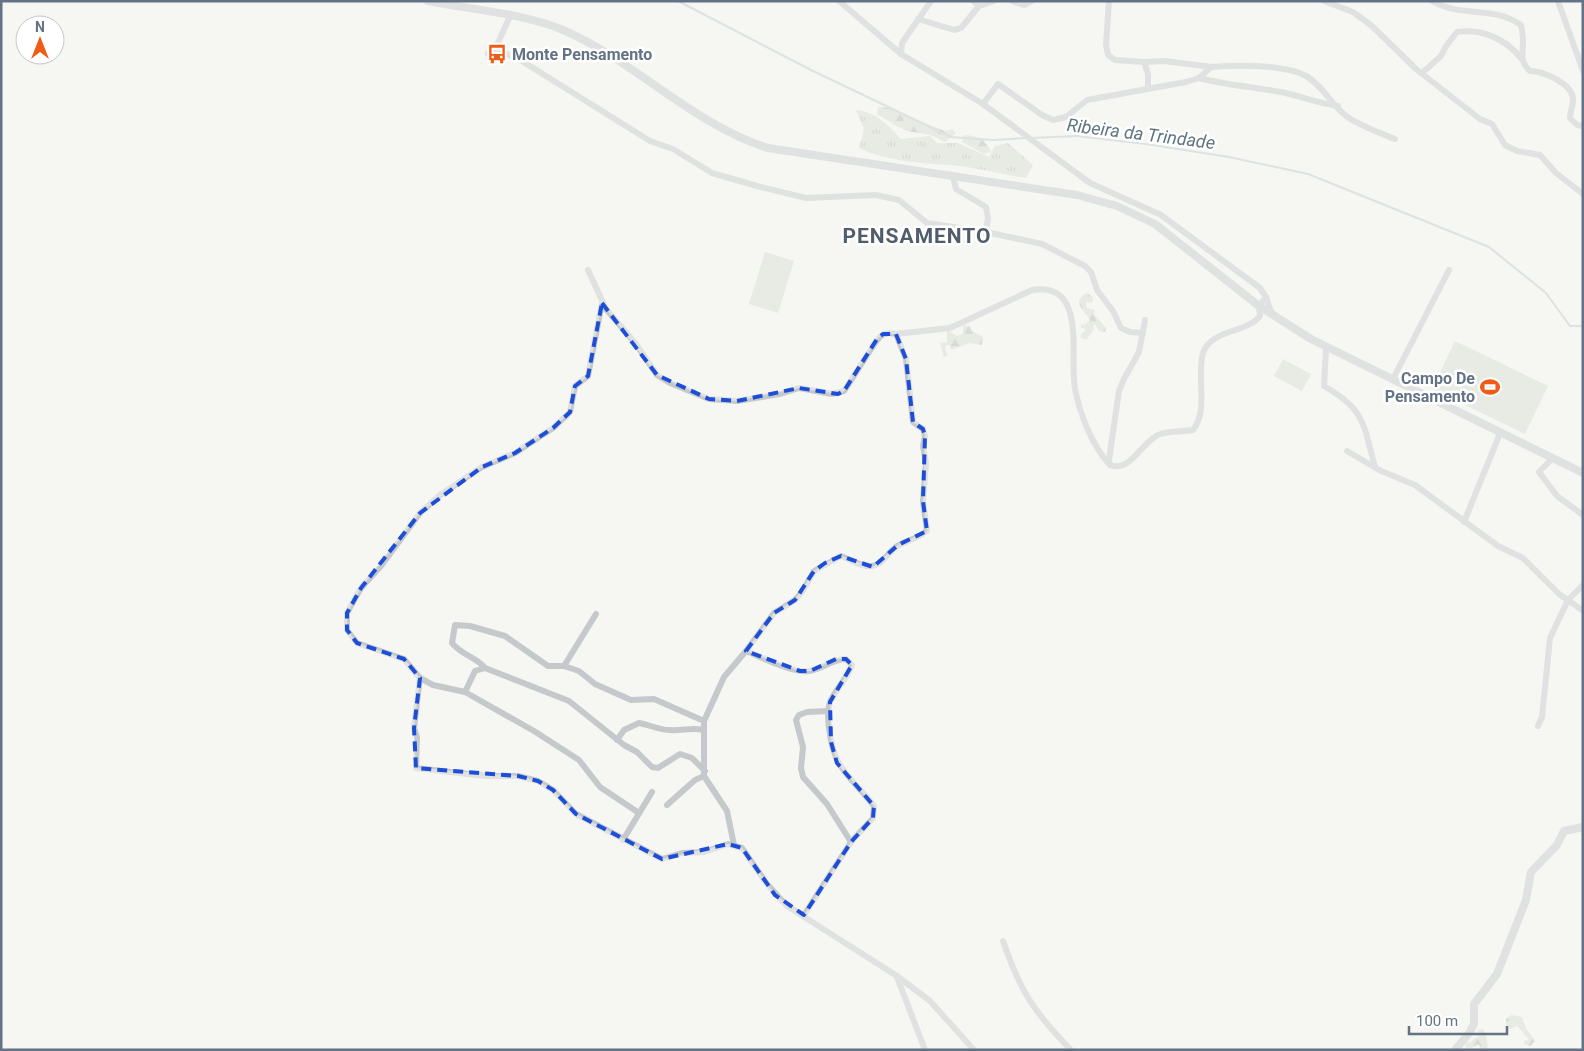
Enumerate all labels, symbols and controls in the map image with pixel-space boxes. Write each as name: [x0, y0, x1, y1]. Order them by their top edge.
north arrow: [15, 15, 65, 65]
text: N: [35, 19, 45, 35]
bus stop icon: Monte Pensamento: [486, 43, 508, 65]
place label: Monte Pensamento: [512, 45, 652, 64]
water label: Ribeira da Trindade: [1066, 114, 1216, 153]
district label: PENSAMENTO: [842, 224, 992, 248]
place label: Campo De Pensamento: [1385, 369, 1475, 406]
sports icon: Campo De Pensamento: [1479, 376, 1501, 398]
scale bar: [1409, 1004, 1506, 1036]
text: 100 m: [1416, 1012, 1458, 1030]

